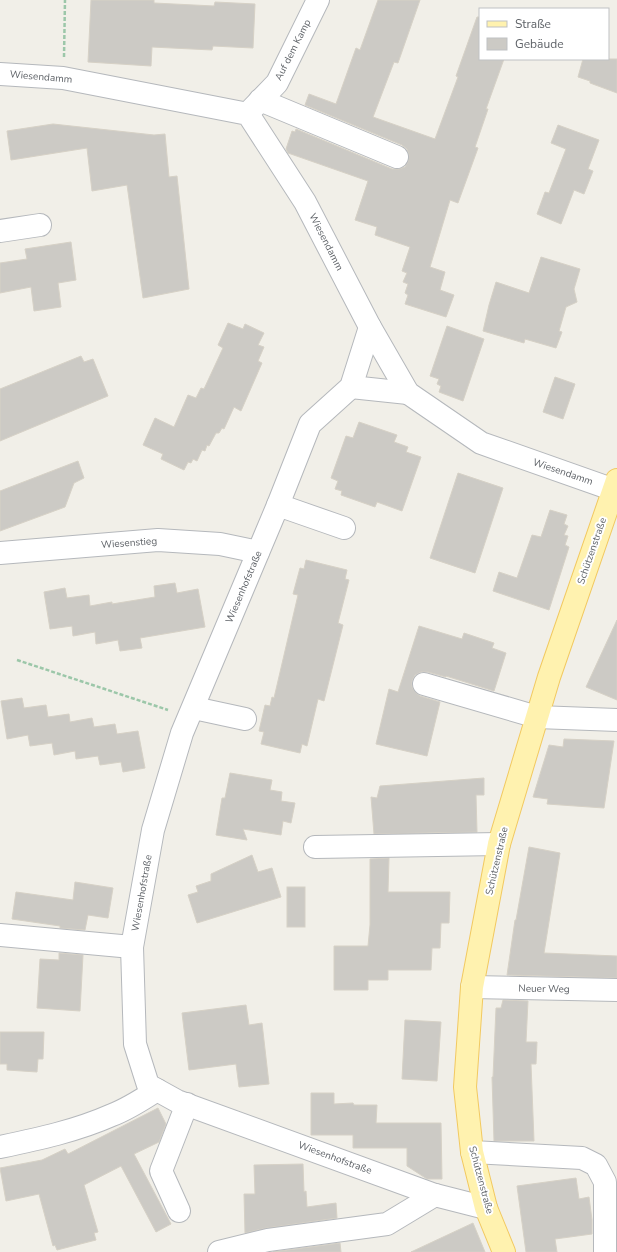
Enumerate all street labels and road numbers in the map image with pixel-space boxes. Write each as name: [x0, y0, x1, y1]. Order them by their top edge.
street label: Auf dem Kamp: [272, 17, 315, 83]
street label: Wiesendamm: [9, 67, 73, 87]
street label: Wiesendamm: [306, 211, 346, 273]
street label: Wiesendamm: [531, 455, 595, 489]
street label: Schützenstraße: [574, 516, 610, 586]
street label: Wiesenstieg: [100, 534, 158, 552]
street label: Wiesenhofstraße: [222, 549, 266, 625]
street label: Schützenstraße: [482, 825, 512, 897]
street label: Wiesenhofstraße: [128, 854, 156, 932]
street label: Neuer Weg: [518, 982, 570, 996]
street label: Wiesenhofstraße: [296, 1138, 374, 1178]
street label: Schützenstraße: [465, 1145, 497, 1215]

